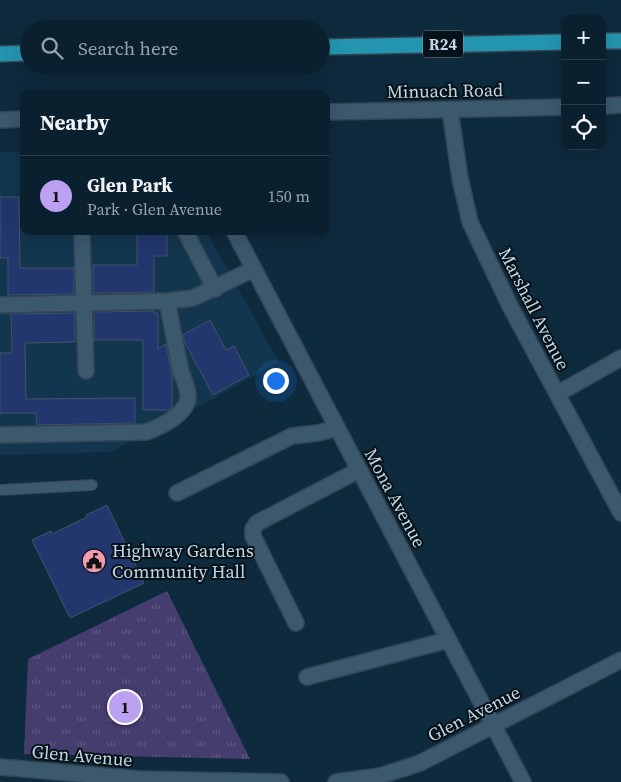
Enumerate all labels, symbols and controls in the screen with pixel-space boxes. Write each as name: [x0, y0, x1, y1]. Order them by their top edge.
map controls: [561, 15, 606, 150]
button: +: [561, 15, 606, 60]
search box: [20, 20, 330, 75]
road number: R24: [423, 31, 463, 58]
icon: search: [38, 34, 66, 62]
text: Search here: [78, 35, 178, 61]
button: −: [561, 60, 606, 105]
street label: Minuach Road: [387, 77, 503, 104]
button: locate: [561, 105, 606, 150]
text: Nearby: [40, 108, 110, 137]
text: Glen Park: [87, 172, 173, 198]
text: 1: [52, 185, 60, 207]
text: 150 m: [268, 185, 310, 207]
text: Park · Glen Avenue: [87, 198, 222, 220]
street label: Marshall Avenue: [493, 243, 576, 374]
your location: [263, 368, 289, 394]
street label: Mona Avenue: [359, 444, 432, 552]
place label: Highway Gardens Community Hall: [112, 538, 254, 584]
public building icon: Highway Gardens Community Hall: [81, 548, 107, 574]
street label: Glen Avenue: [423, 679, 524, 748]
pin: 1: [109, 688, 141, 726]
street label: Glen Avenue: [31, 739, 133, 772]

